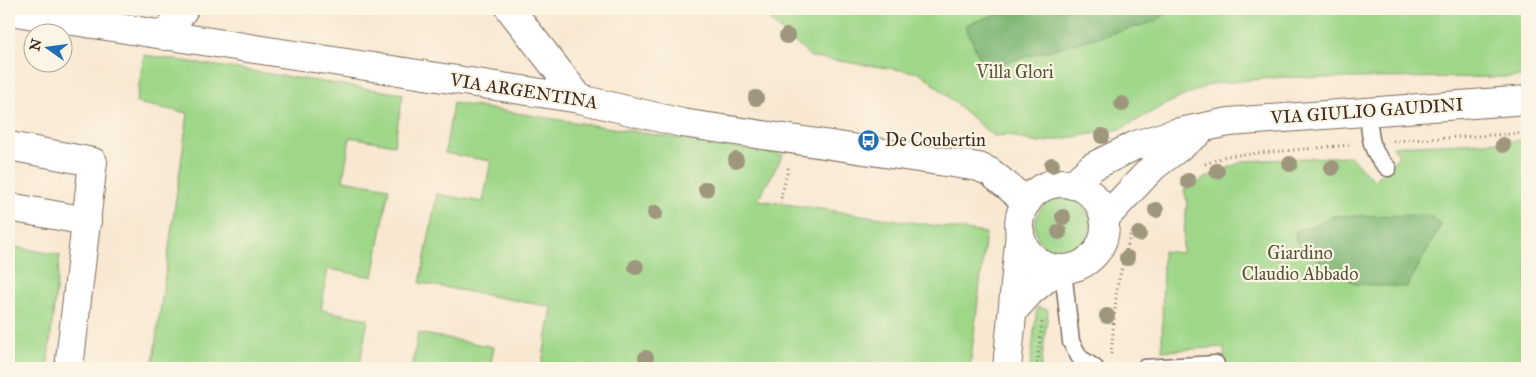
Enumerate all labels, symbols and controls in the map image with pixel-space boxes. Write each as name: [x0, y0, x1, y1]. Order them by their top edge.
north arrow: [22, 22, 72, 72]
text: N: [26, 37, 46, 53]
park label: Villa Glori: [975, 61, 1054, 83]
street label: VIA ARGENTINA: [448, 68, 599, 114]
street label: VIA GIULIO GAUDINI: [1269, 93, 1464, 129]
bus stop icon: De Coubertin: [857, 128, 881, 152]
place label: De Coubertin: [885, 129, 986, 151]
park label: Giardino Claudio Abbado: [1242, 242, 1358, 285]

